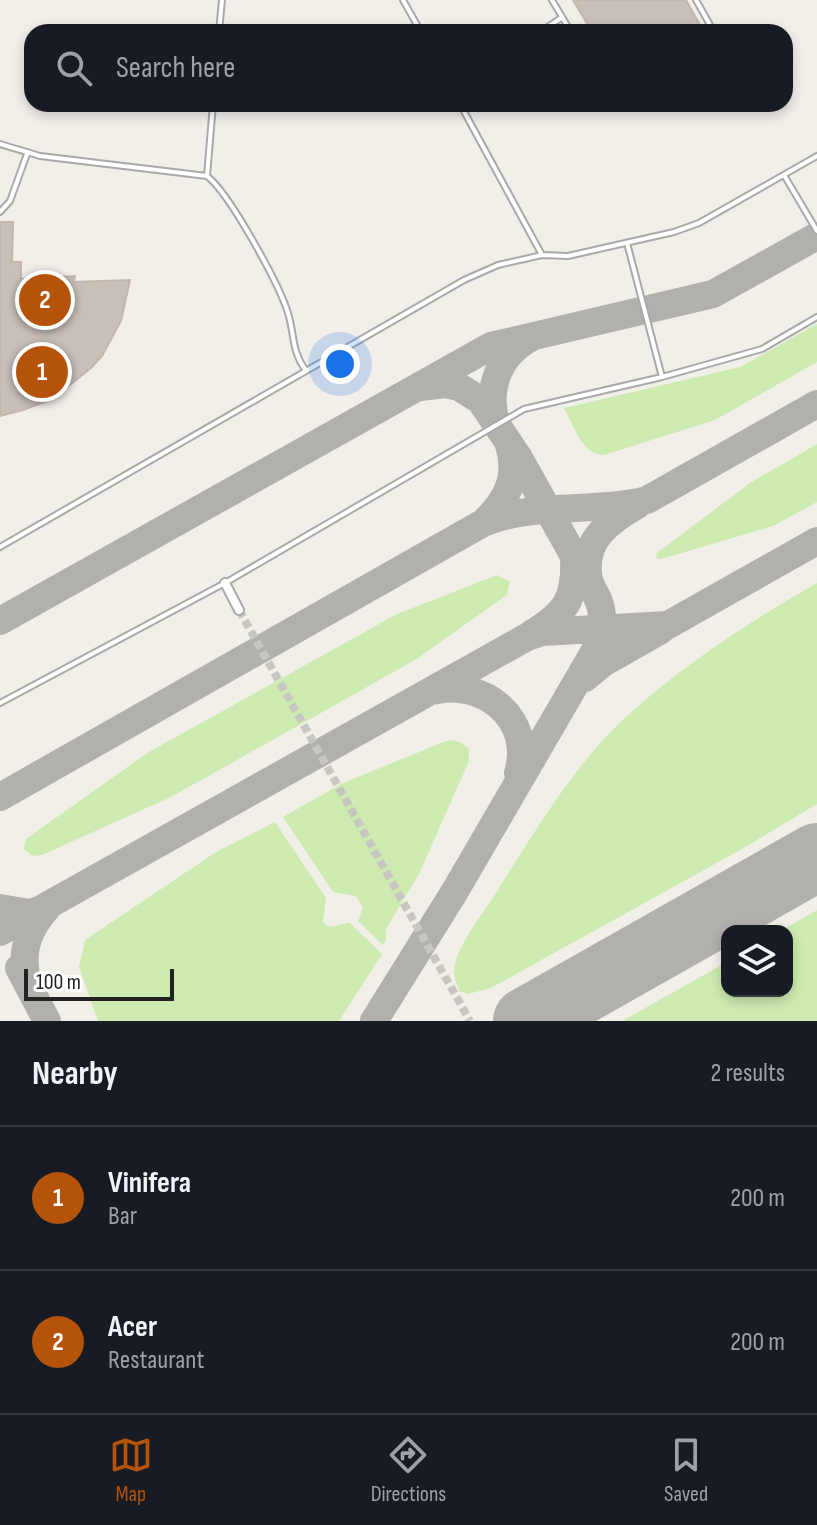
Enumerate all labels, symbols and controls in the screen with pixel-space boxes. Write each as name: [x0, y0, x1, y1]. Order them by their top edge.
search box: [24, 24, 793, 112]
icon: search: [52, 46, 96, 90]
text: Search here: [116, 50, 235, 86]
pin: 2: [19, 270, 71, 330]
pin: 1: [16, 342, 68, 402]
your location: [320, 344, 360, 384]
map controls: [721, 925, 793, 997]
button: layers: [721, 925, 793, 997]
scale bar: [24, 965, 174, 1001]
text: 100 m: [36, 969, 81, 996]
text: Nearby: [32, 1053, 118, 1094]
text: 2 results: [711, 1058, 785, 1089]
text: Vinifera: [108, 1165, 191, 1201]
text: 1: [53, 1183, 63, 1214]
text: 200 m: [730, 1183, 785, 1214]
text: Bar: [108, 1201, 137, 1232]
text: Acer: [108, 1309, 157, 1345]
text: 2: [52, 1327, 64, 1358]
text: 200 m: [730, 1327, 785, 1358]
text: Restaurant: [108, 1345, 204, 1376]
tab: Map: [109, 1433, 153, 1508]
tab: Directions: [371, 1433, 446, 1508]
tab: Saved: [664, 1433, 708, 1508]

